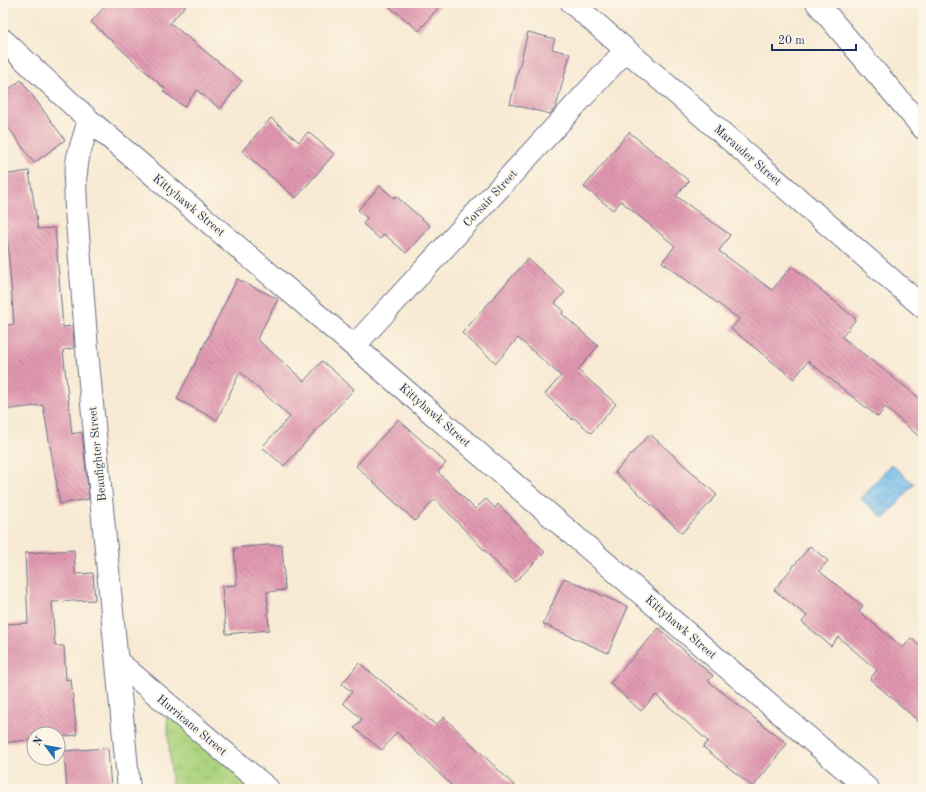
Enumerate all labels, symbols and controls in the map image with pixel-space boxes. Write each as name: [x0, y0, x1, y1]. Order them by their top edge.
scale bar: [772, 26, 856, 52]
text: 20 m: [778, 35, 805, 47]
street label: Marauder Street: [711, 123, 783, 188]
street label: Corsair Street: [461, 168, 520, 230]
street label: Kittyhawk Street: [150, 172, 227, 239]
street label: Kittyhawk Street: [396, 382, 472, 450]
street label: Beaufighter Street: [87, 406, 109, 502]
street label: Kittyhawk Street: [642, 594, 718, 662]
street label: Hurricane Street: [154, 693, 229, 758]
north arrow: [26, 726, 66, 766]
text: N: [32, 735, 46, 748]

